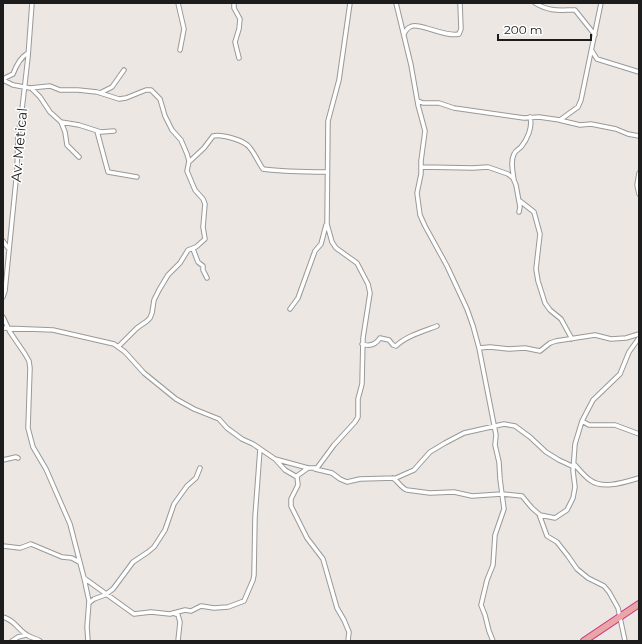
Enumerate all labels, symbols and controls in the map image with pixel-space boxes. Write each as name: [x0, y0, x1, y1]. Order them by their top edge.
scale bar: [498, 16, 591, 42]
text: 200 m: [504, 22, 543, 37]
street label: Av. Metical: [7, 107, 31, 183]

